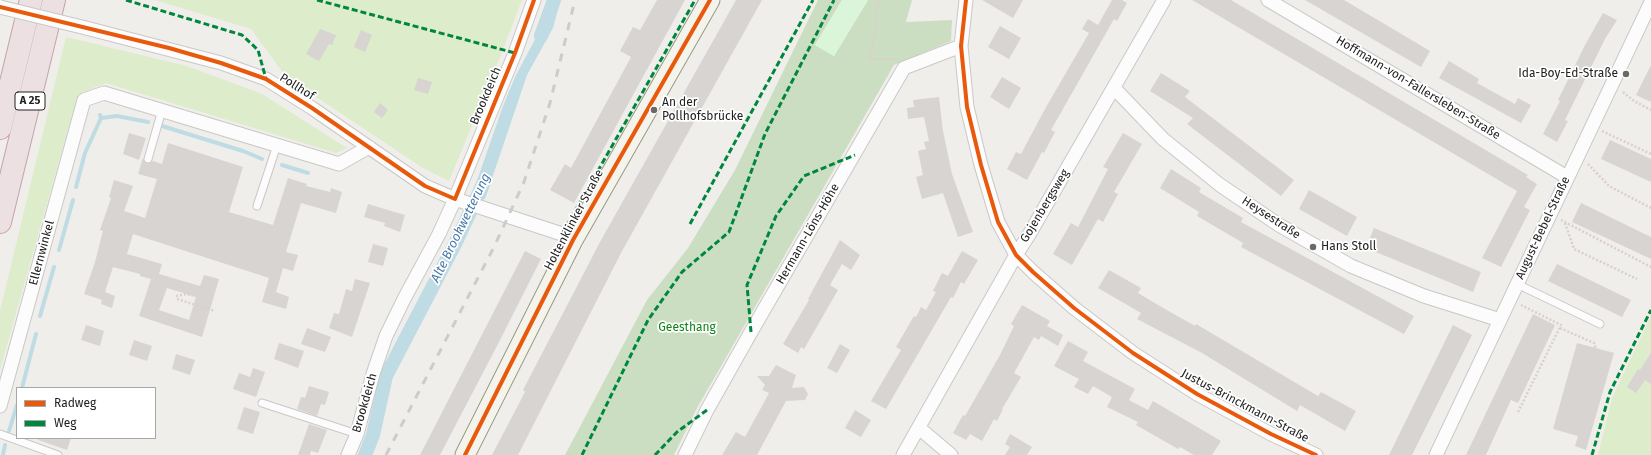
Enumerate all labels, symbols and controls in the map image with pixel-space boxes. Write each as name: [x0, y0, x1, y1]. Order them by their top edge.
street label: Hoffmann-von-Fallersleben-Straße: [1333, 33, 1503, 143]
street label: Brookdeich: [467, 65, 505, 127]
place label: Ida-Boy-Ed-Straße: [1518, 67, 1618, 81]
marker: Ida-Boy-Ed-Straße: [1621, 69, 1631, 79]
street label: Pollhof: [277, 71, 317, 103]
road number: A 25: [15, 92, 45, 110]
place label: An der Pollhofsbrücke: [662, 96, 743, 124]
marker: An der Pollhofsbrücke: [649, 105, 659, 115]
street label: Holtenklinker Straße: [541, 167, 607, 273]
street label: Gojenbergsweg: [1018, 167, 1072, 245]
water label: Alte Brookwetterung: [428, 171, 494, 285]
street label: August-Bebel-Straße: [1513, 174, 1573, 282]
street label: Hermann-Löns-Höhe: [773, 181, 843, 287]
street label: Heysestraße: [1239, 194, 1303, 242]
street label: Ellernwinkel: [26, 219, 58, 287]
place label: Hans Stoll: [1321, 240, 1376, 254]
marker: Hans Stoll: [1308, 242, 1318, 252]
park label: Geesthang: [658, 321, 716, 335]
street label: Justus-Brinckmann-Straße: [1179, 366, 1311, 446]
street label: Brookdeich: [350, 371, 380, 435]
legend: [16, 387, 156, 439]
text: Radweg: [54, 396, 96, 410]
text: Weg: [54, 416, 77, 430]

